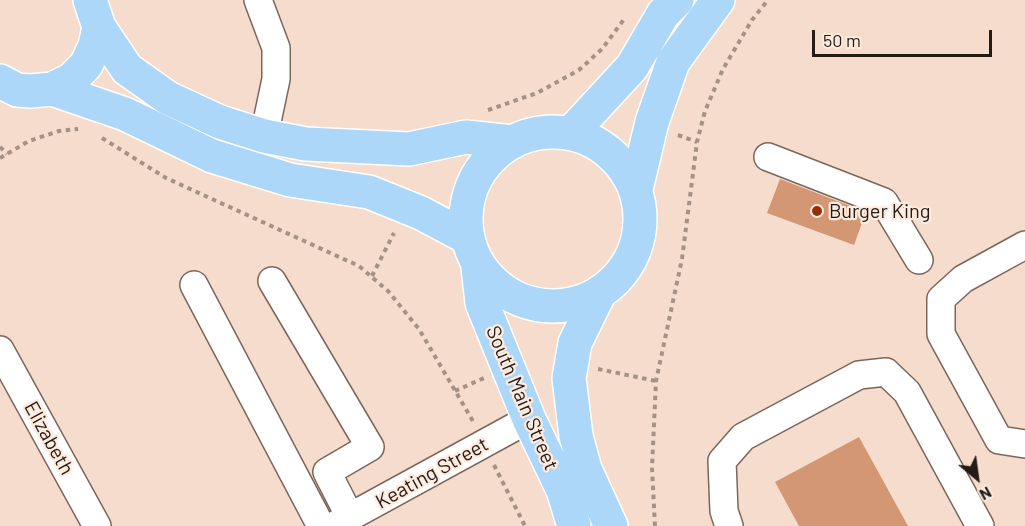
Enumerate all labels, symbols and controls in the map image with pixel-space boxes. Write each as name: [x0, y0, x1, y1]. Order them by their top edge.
scale bar: [815, 18, 995, 56]
text: 50 m: [823, 29, 861, 51]
place label: Burger King: [829, 199, 930, 223]
marker: Burger King: [810, 204, 824, 218]
street label: South Main Street: [481, 322, 563, 474]
street label: Elizabeth: [19, 397, 79, 479]
street label: Keating Street: [371, 432, 493, 514]
north arrow: [947, 448, 1007, 508]
text: N: [977, 483, 995, 505]

